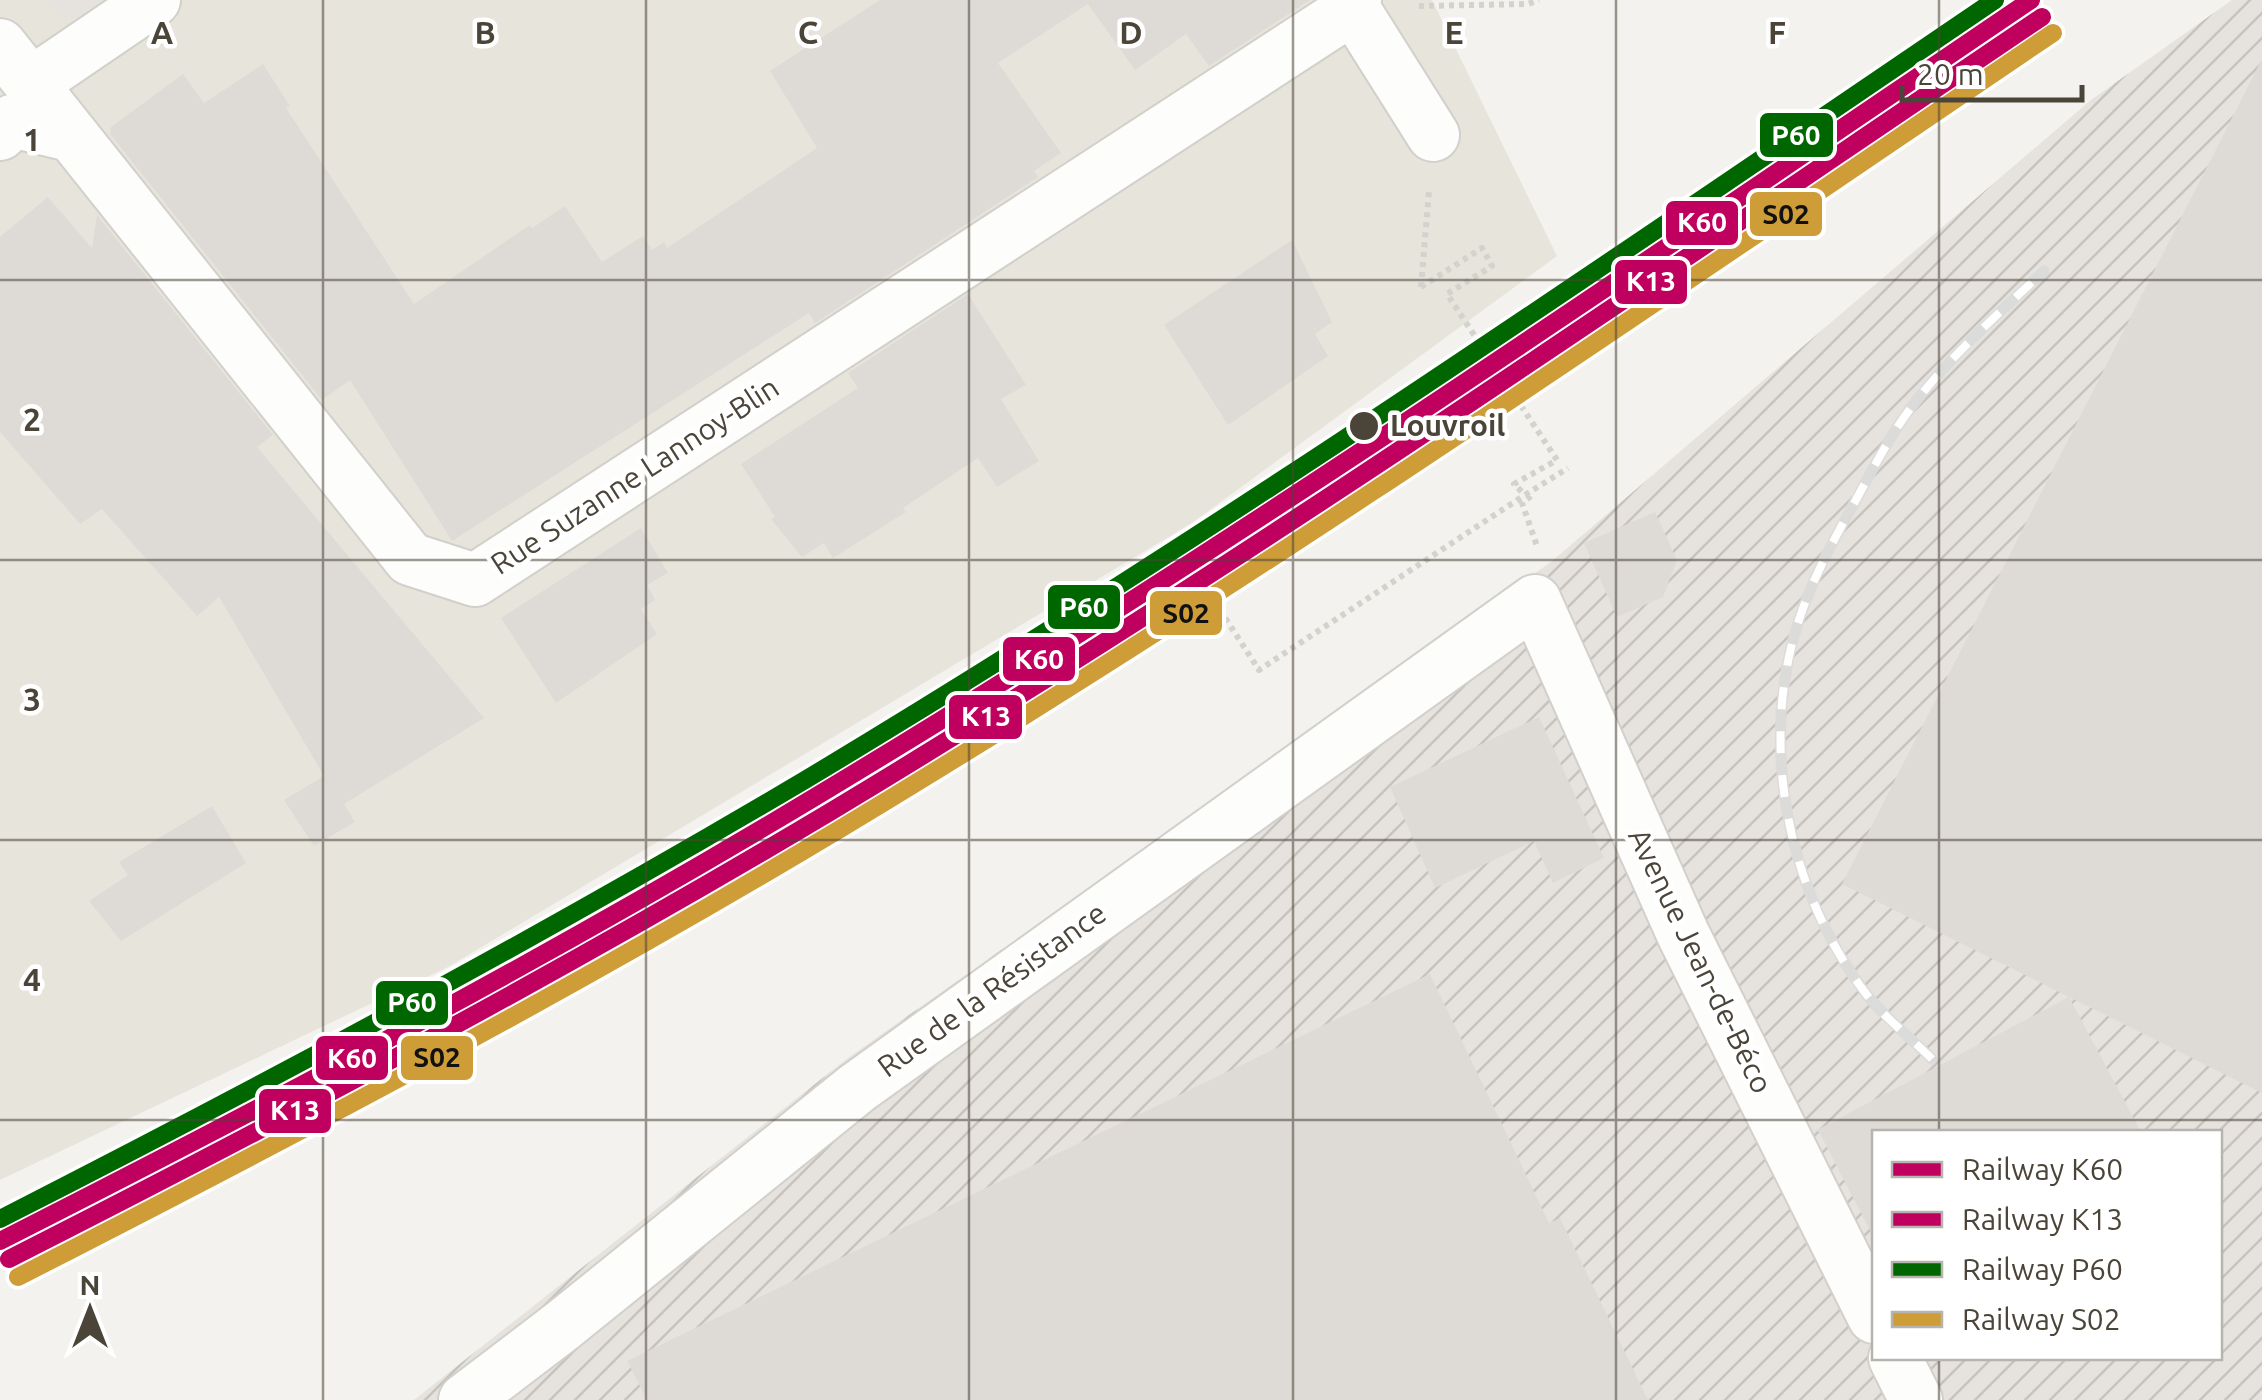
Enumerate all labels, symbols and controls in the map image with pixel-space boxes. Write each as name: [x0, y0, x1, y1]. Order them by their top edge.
text: A: [151, 14, 174, 50]
text: B: [474, 14, 496, 50]
text: C: [798, 14, 818, 50]
text: D: [1119, 14, 1143, 50]
text: E: [1444, 14, 1464, 50]
text: F: [1768, 14, 1786, 50]
scale bar: [1902, 40, 2082, 102]
text: 20 m: [1917, 57, 1984, 91]
line badge: P60: [1758, 111, 1835, 159]
text: P60: [1771, 119, 1821, 150]
text: 1: [23, 121, 41, 157]
line badge: S02: [1748, 190, 1824, 238]
text: S02: [1762, 198, 1810, 229]
line badge: K60: [1664, 199, 1740, 247]
text: K60: [1677, 206, 1727, 237]
line badge: K13: [1613, 258, 1689, 306]
text: K13: [1626, 265, 1676, 296]
street label: Rue Suzanne Lannoy-Blin: [484, 369, 785, 581]
text: 2: [23, 401, 41, 437]
place label: Louvroil: [1390, 408, 1505, 442]
marker: Louvroil: [1347, 409, 1381, 443]
line badge: P60: [1046, 583, 1122, 631]
line badge: S02: [1148, 589, 1224, 637]
text: P60: [1059, 591, 1109, 622]
text: S02: [1162, 597, 1210, 628]
line badge: K60: [1001, 635, 1077, 683]
text: K60: [1014, 643, 1064, 674]
text: 3: [23, 681, 41, 717]
line badge: K13: [947, 693, 1024, 741]
text: K13: [961, 700, 1011, 731]
street label: Avenue Jean-de-Béco: [1622, 823, 1780, 1098]
street label: Rue de la Résistance: [871, 895, 1112, 1083]
text: 4: [23, 961, 41, 997]
line badge: P60: [374, 979, 450, 1027]
text: P60: [387, 986, 437, 1017]
line badge: K60: [314, 1034, 390, 1082]
line badge: S02: [399, 1034, 475, 1082]
text: S02: [413, 1041, 461, 1072]
text: K60: [327, 1042, 377, 1073]
line badge: K13: [257, 1087, 333, 1135]
text: K13: [270, 1094, 320, 1125]
legend: [1872, 1130, 2222, 1360]
text: Railway K60: [1962, 1152, 2123, 1186]
text: Railway K13: [1962, 1202, 2123, 1236]
text: Railway P60: [1962, 1252, 2123, 1286]
north arrow: [40, 1260, 140, 1360]
text: N: [80, 1269, 100, 1300]
text: Railway S02: [1962, 1302, 2121, 1336]

